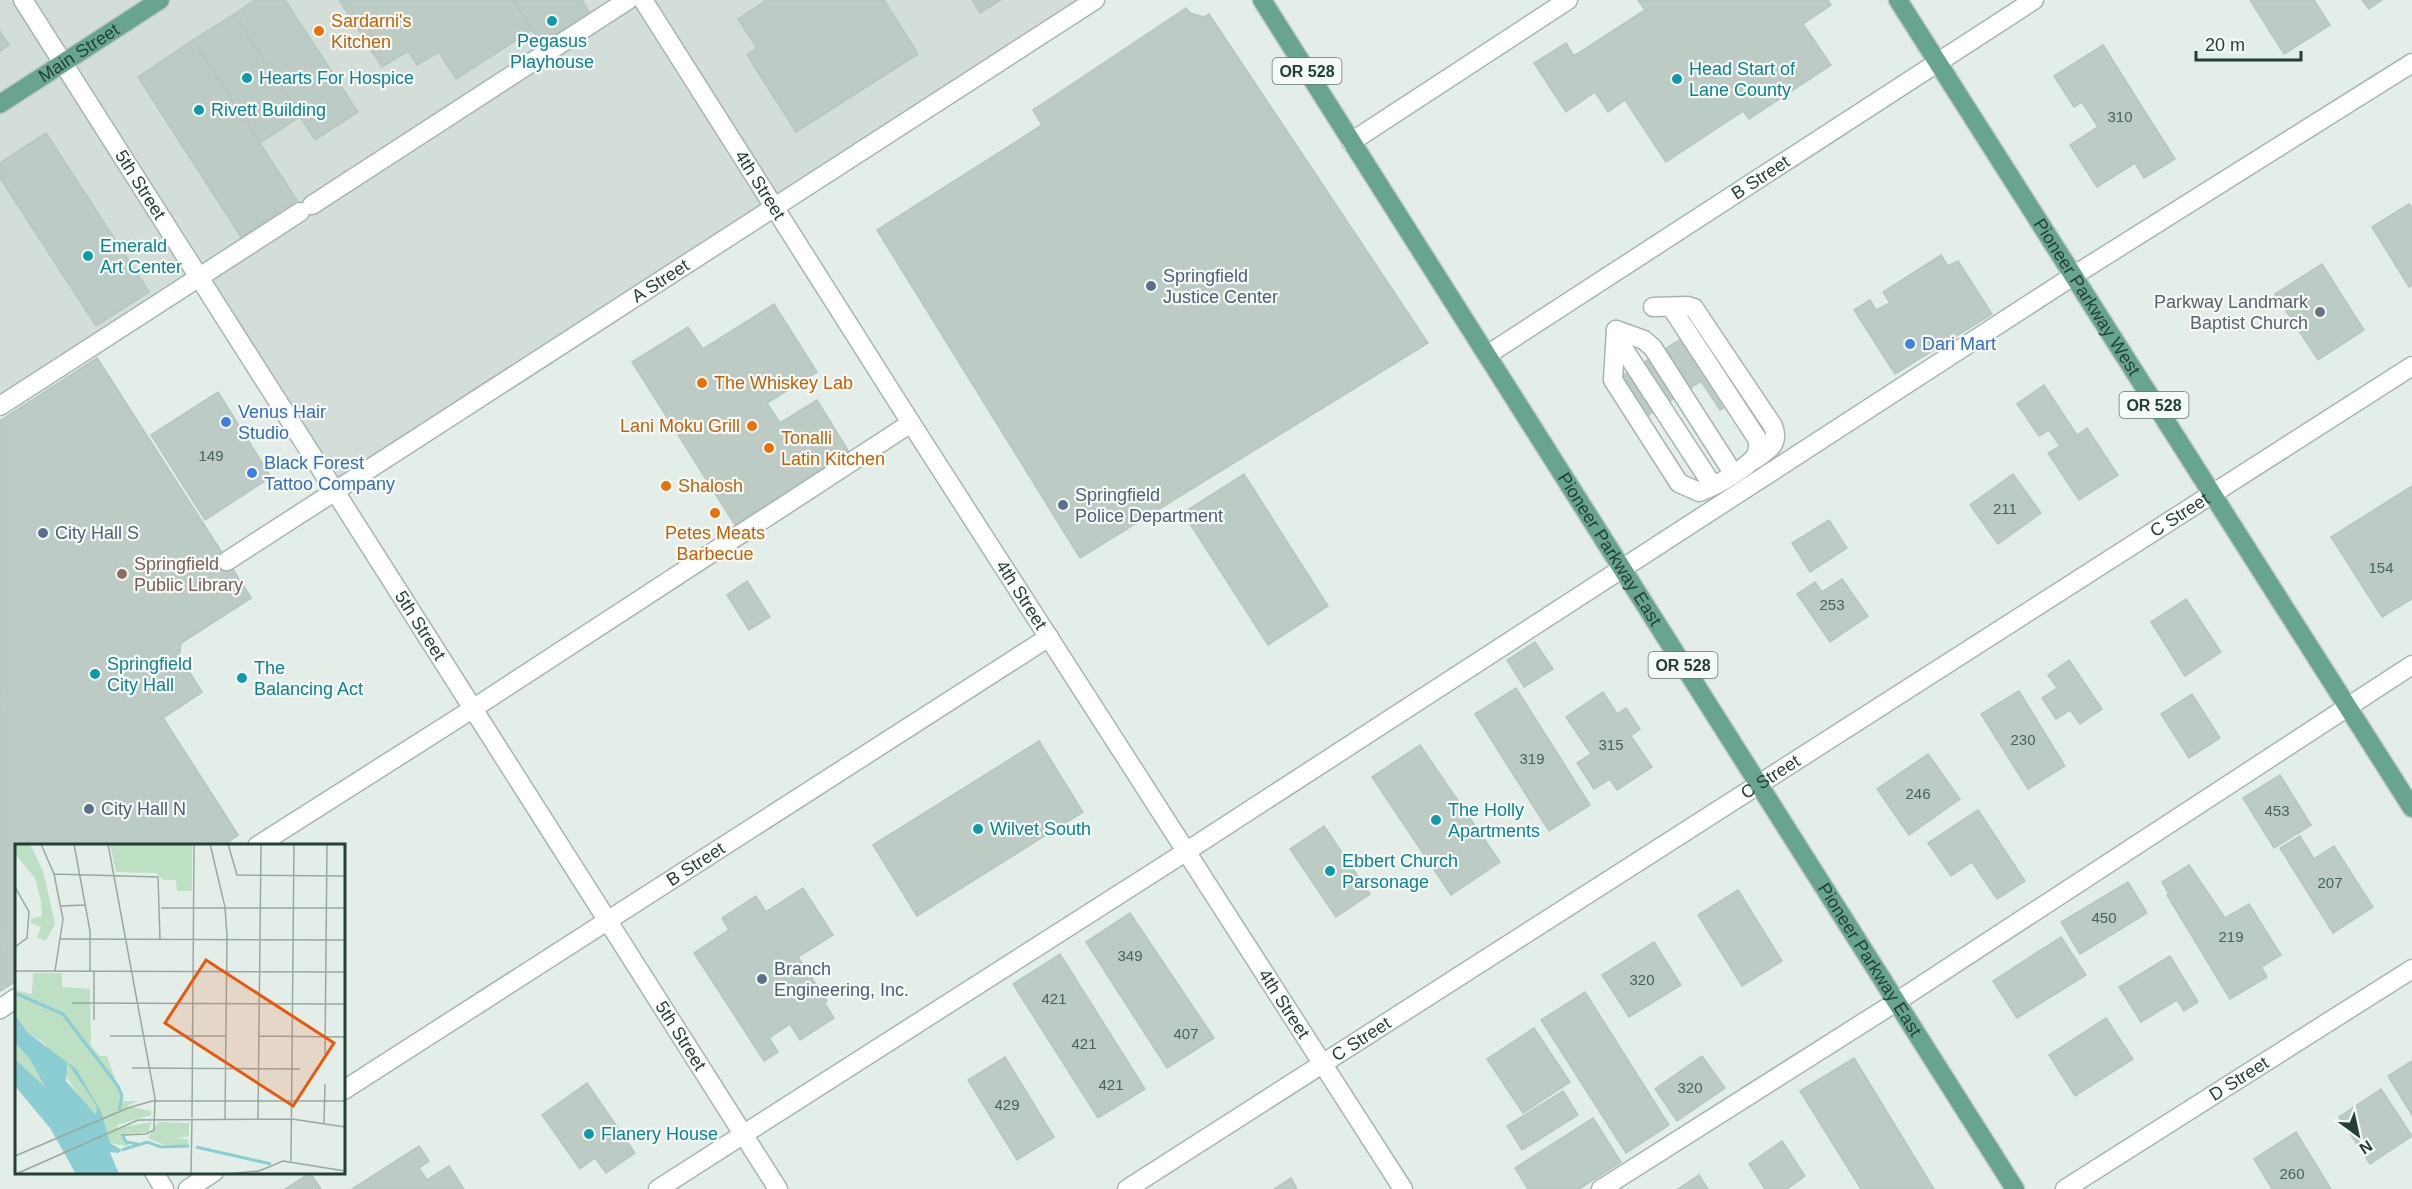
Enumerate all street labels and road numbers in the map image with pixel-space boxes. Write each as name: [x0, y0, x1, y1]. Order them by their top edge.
street label: Main Street: [35, 19, 123, 86]
road number: OR 528: [1272, 58, 1342, 84]
street label: 5th Street: [111, 147, 170, 223]
street label: 4th Street: [731, 147, 790, 223]
street label: B Street: [1728, 151, 1793, 204]
street label: Pioneer Parkway West: [2030, 215, 2144, 379]
street label: A Street: [628, 255, 693, 307]
road number: OR 528: [2120, 392, 2188, 418]
street label: Pioneer Parkway East: [1554, 469, 1666, 629]
street label: C Street: [2146, 489, 2213, 541]
street label: 4th Street: [992, 557, 1051, 633]
street label: 5th Street: [391, 587, 450, 664]
road number: OR 528: [1648, 652, 1718, 678]
street label: C Street: [1737, 751, 1804, 803]
street label: B Street: [663, 838, 728, 890]
street label: Pioneer Parkway East: [1814, 880, 1926, 1040]
street label: 4th Street: [1254, 965, 1314, 1042]
street label: 5th Street: [651, 997, 710, 1074]
street label: C Street: [1328, 1013, 1394, 1065]
street label: D Street: [2206, 1053, 2272, 1105]

